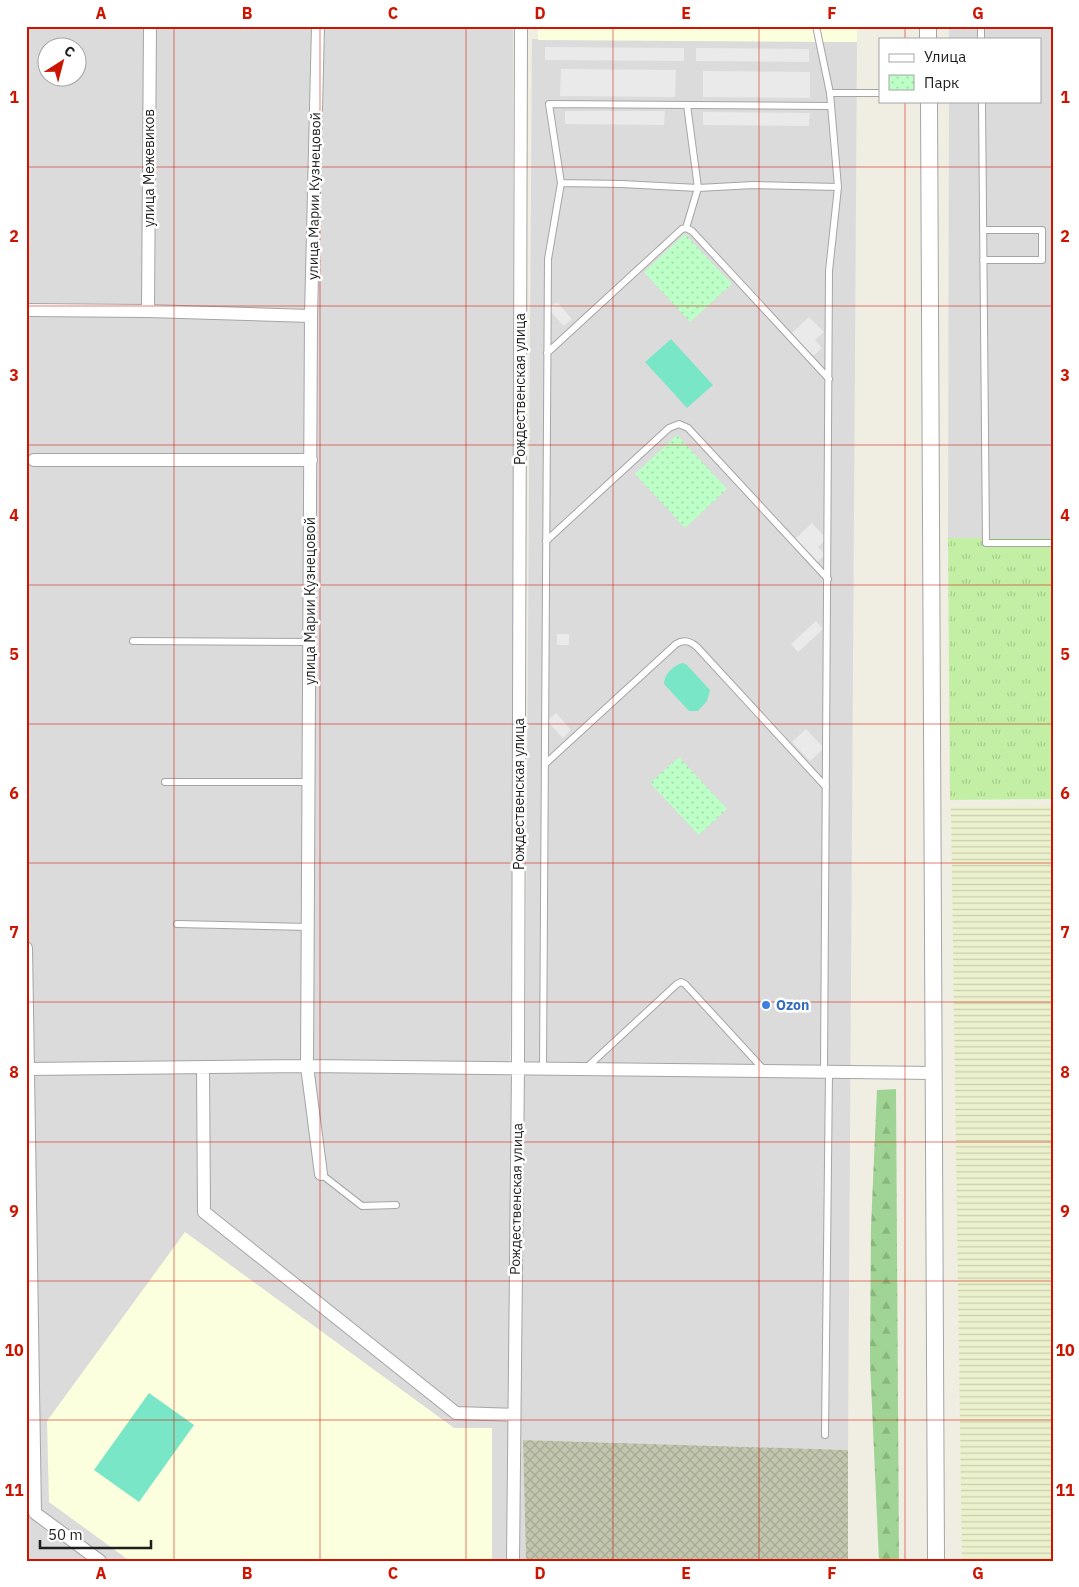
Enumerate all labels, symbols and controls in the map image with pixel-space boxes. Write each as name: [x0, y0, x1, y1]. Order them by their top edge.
text: A: [96, 3, 107, 23]
text: B: [242, 3, 253, 23]
text: C: [388, 3, 398, 23]
text: D: [534, 3, 546, 23]
text: E: [681, 3, 691, 23]
text: F: [827, 3, 837, 23]
text: G: [972, 3, 984, 23]
north arrow: [38, 38, 88, 88]
legend: [879, 38, 1042, 102]
text: С: [61, 42, 79, 61]
text: Улица: [924, 47, 966, 66]
text: Парк: [924, 73, 959, 92]
text: 1: [9, 87, 19, 107]
text: 1: [1060, 87, 1070, 107]
street label: улица Межевиков: [140, 109, 158, 227]
street label: улица Марии Кузнецовой: [304, 112, 324, 280]
text: 2: [9, 226, 19, 246]
text: 2: [1060, 226, 1070, 246]
street label: Рождественская улица: [511, 313, 529, 465]
text: 3: [9, 365, 19, 385]
text: 3: [1060, 365, 1070, 385]
text: 4: [9, 505, 19, 525]
text: 4: [1060, 505, 1070, 525]
street label: улица Марии Кузнецовой: [301, 517, 319, 685]
text: 5: [9, 644, 19, 664]
text: 5: [1060, 644, 1070, 664]
street label: Рождественская улица: [510, 718, 528, 870]
text: 6: [9, 783, 19, 803]
text: 6: [1060, 783, 1070, 803]
text: 7: [9, 922, 19, 942]
text: 7: [1060, 922, 1070, 942]
place label: Ozon: [776, 996, 809, 1014]
marker: Ozon: [760, 999, 772, 1011]
text: 8: [9, 1062, 19, 1082]
text: 8: [1060, 1062, 1070, 1082]
street label: Рождественская улица: [506, 1122, 526, 1275]
text: 9: [9, 1201, 19, 1221]
text: 9: [1060, 1201, 1070, 1221]
text: 10: [4, 1340, 24, 1360]
text: 10: [1055, 1340, 1075, 1360]
text: 11: [4, 1480, 24, 1500]
text: 11: [1055, 1480, 1075, 1500]
scale bar: [40, 1517, 151, 1549]
text: 50 m: [48, 1525, 83, 1544]
text: A: [96, 1563, 107, 1583]
text: B: [242, 1563, 253, 1583]
text: C: [388, 1563, 398, 1583]
text: D: [534, 1563, 546, 1583]
text: E: [681, 1563, 691, 1583]
text: F: [827, 1563, 837, 1583]
text: G: [972, 1563, 984, 1583]

